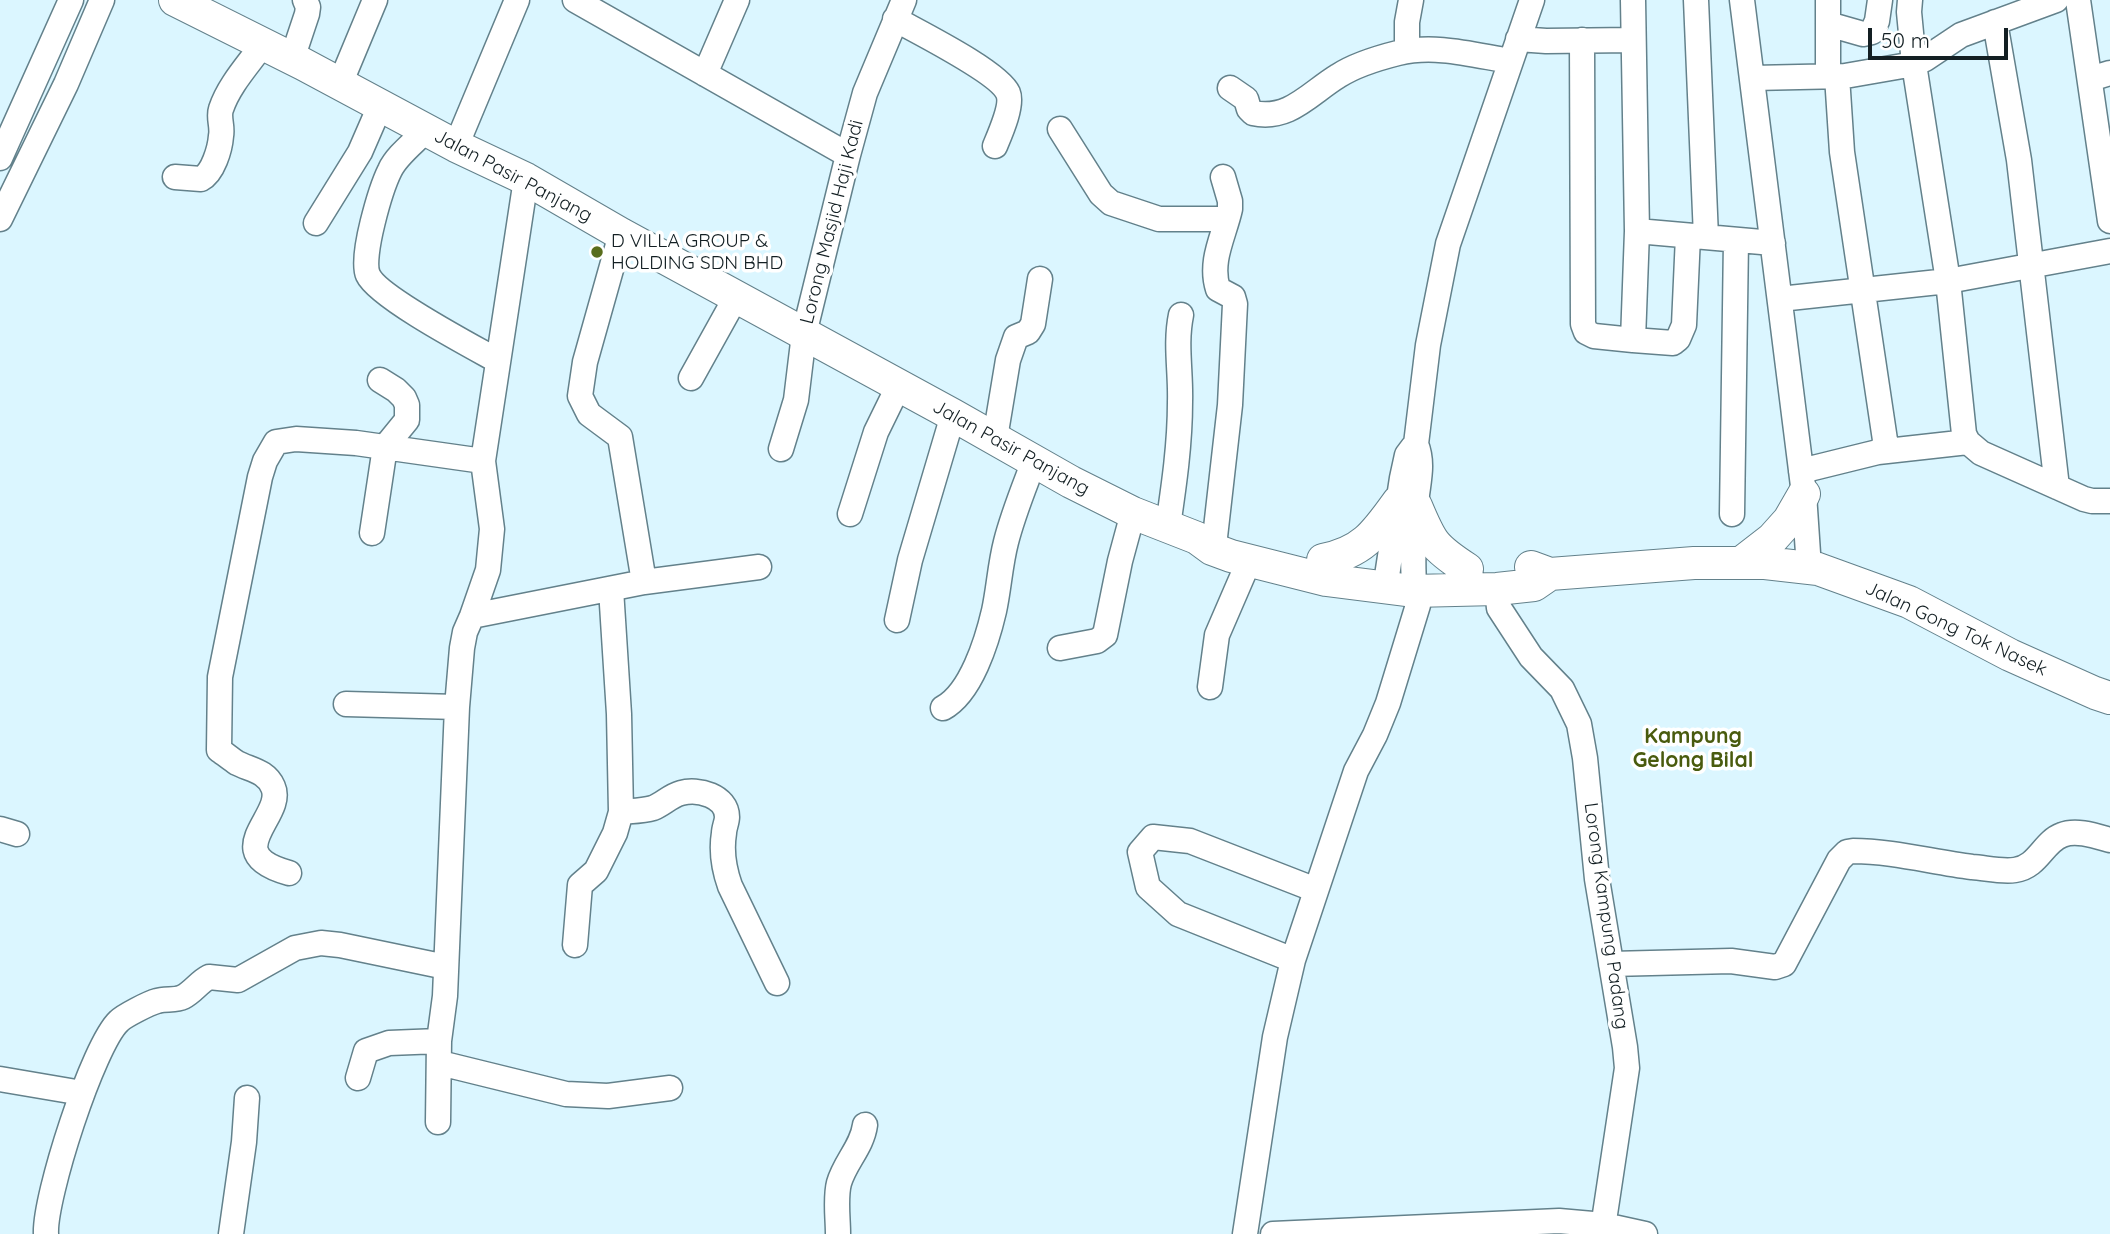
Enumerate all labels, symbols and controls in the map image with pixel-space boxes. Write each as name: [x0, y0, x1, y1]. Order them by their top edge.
scale bar: [1872, 14, 2012, 58]
text: 50 m: [1881, 27, 1930, 53]
street label: Lorong Masjid Haji Kadi: [796, 118, 868, 326]
street label: Jalan Pasir Panjang: [430, 125, 596, 227]
place label: D VILLA GROUP & HOLDING SDN BHD: [611, 230, 783, 274]
marker: D VILLA GROUP & HOLDING SDN BHD: [589, 244, 605, 260]
street label: Jalan Pasir Panjang: [929, 395, 1093, 501]
street label: Jalan Gong Tok Nasek: [1861, 577, 2051, 681]
district label: Kampung Gelong Bilal: [1633, 724, 1753, 774]
street label: Lorong Kampung Padang: [1579, 801, 1633, 1031]

